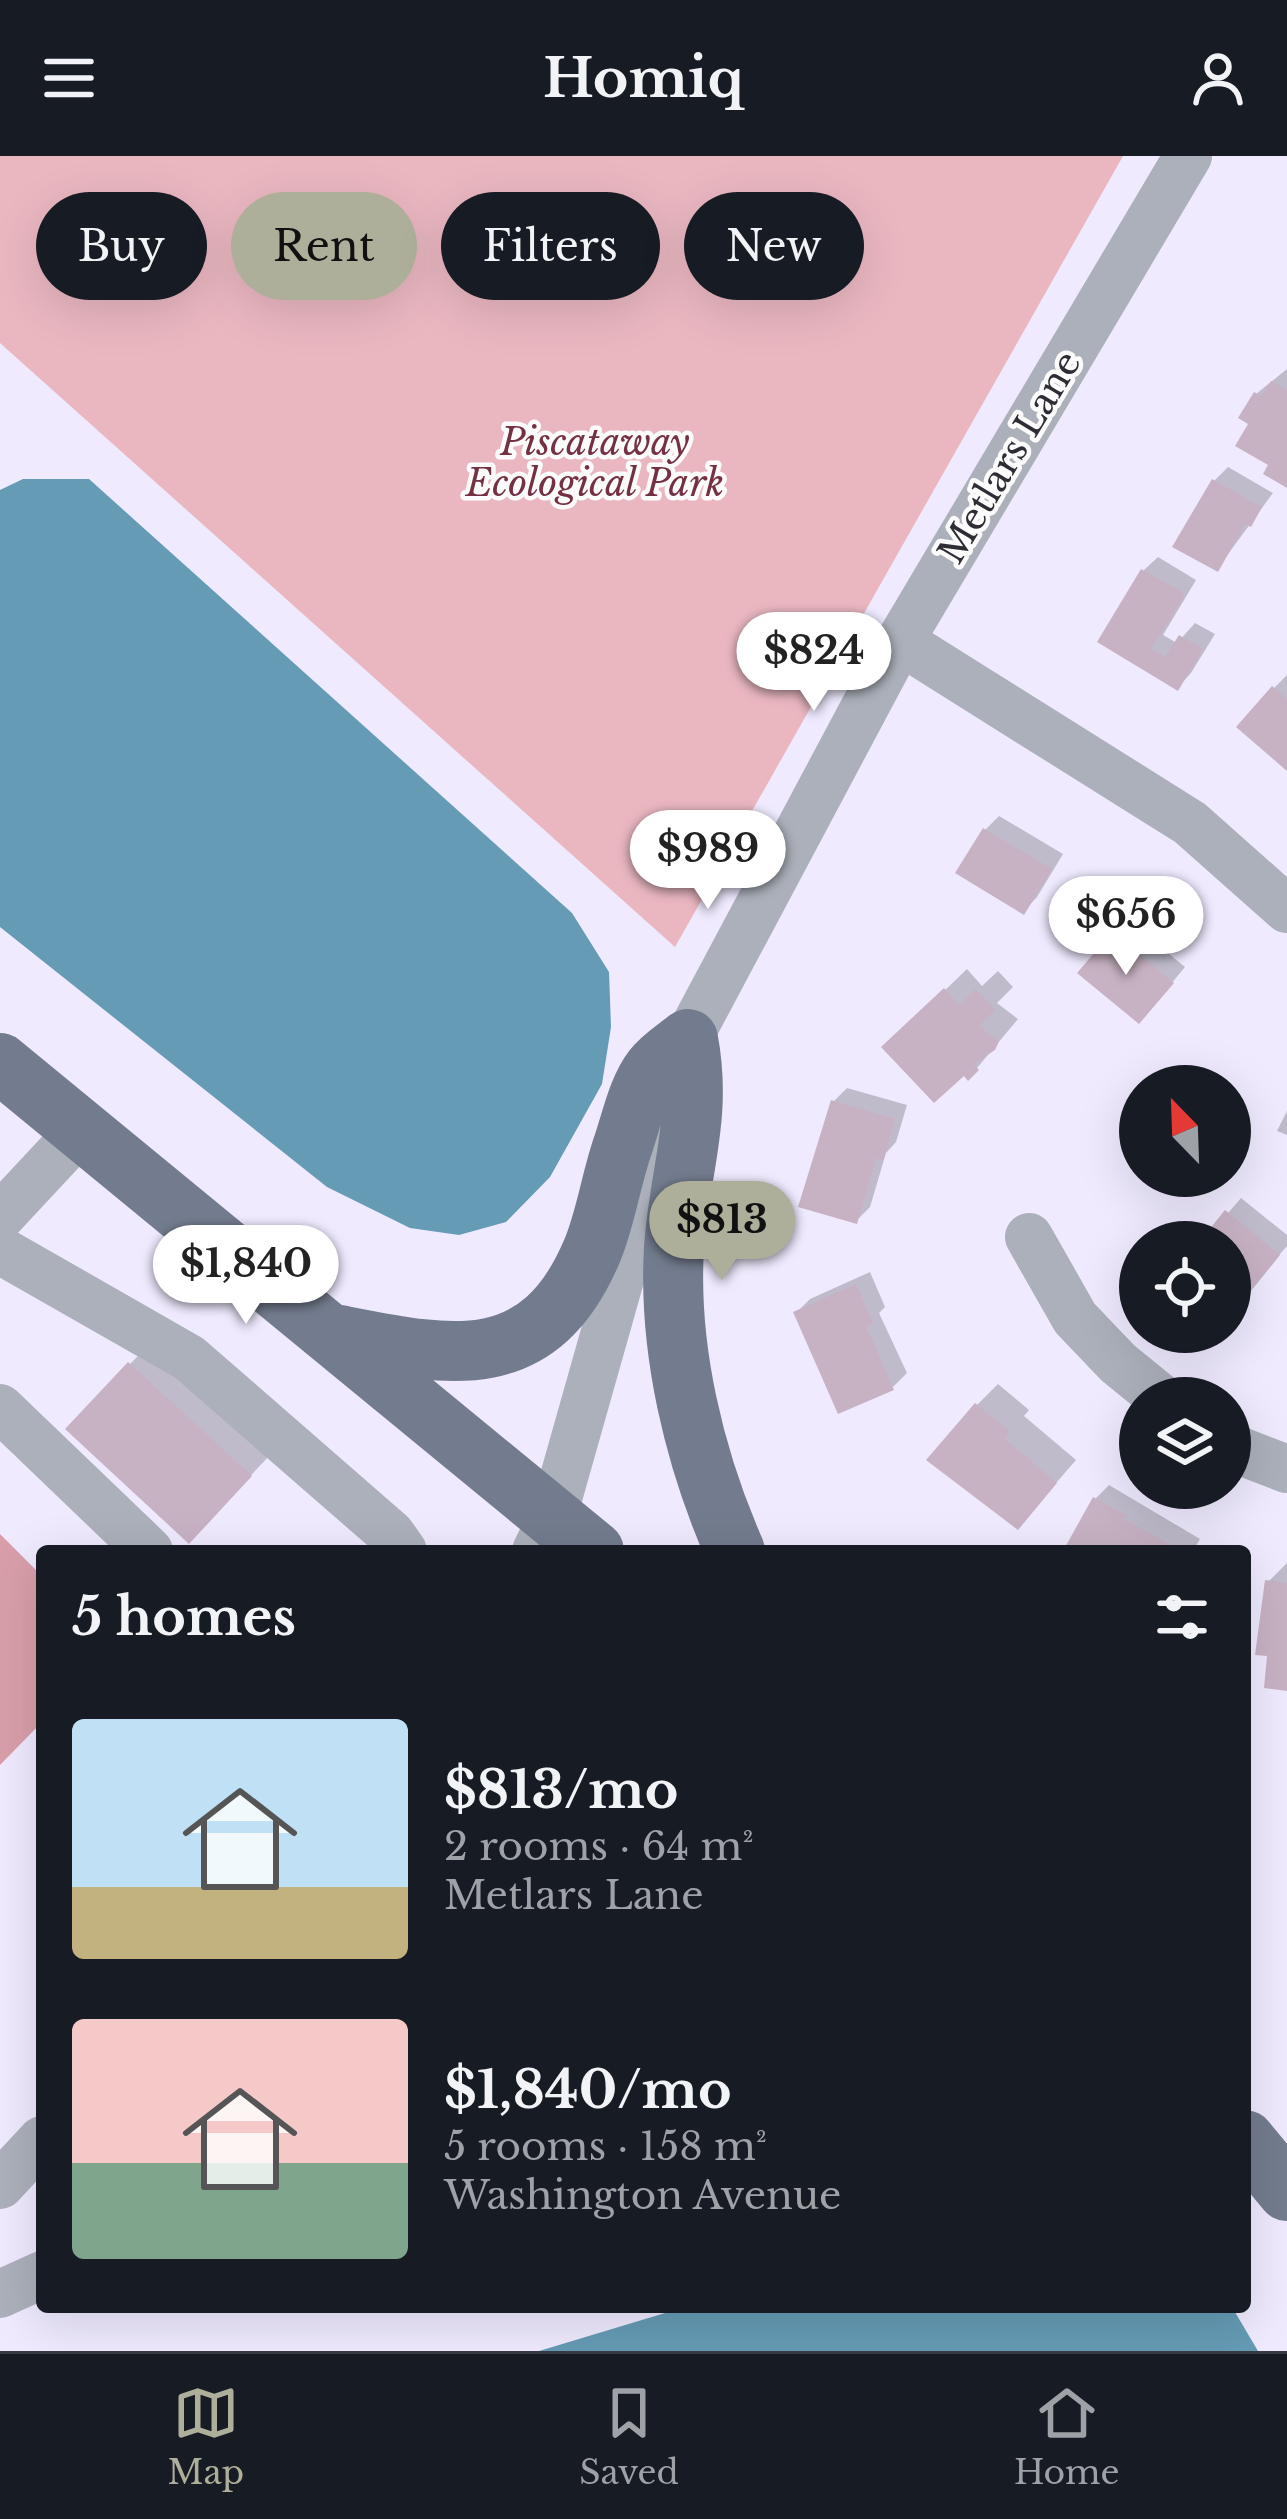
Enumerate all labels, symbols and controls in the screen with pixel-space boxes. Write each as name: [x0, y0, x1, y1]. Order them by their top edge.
icon: menu: [36, 45, 102, 111]
text: Homiq: [543, 45, 744, 112]
icon: person: [1185, 45, 1251, 111]
chip: Buy: [36, 192, 207, 300]
chip: Rent: [231, 192, 417, 300]
chip: Filters: [441, 192, 660, 300]
chip: New: [684, 192, 864, 300]
street label: Metlars Lane: [928, 343, 1090, 572]
park label: Piscataway Ecological Park: [465, 420, 724, 506]
pin: $824: [743, 612, 885, 714]
text: $824: [763, 626, 865, 675]
pin: $989: [637, 810, 779, 912]
text: $989: [657, 824, 759, 873]
pin: $656: [1055, 876, 1197, 978]
text: $656: [1076, 890, 1176, 939]
north arrow: [1119, 1065, 1251, 1197]
map controls: [1119, 1065, 1251, 1509]
pin: $813: [651, 1181, 793, 1283]
text: $813: [676, 1195, 768, 1244]
button: locate: [1119, 1221, 1251, 1353]
pin: $1,840: [148, 1225, 344, 1327]
text: $1,840: [180, 1239, 312, 1288]
button: layers: [1119, 1377, 1251, 1509]
icon: filters: [1149, 1584, 1215, 1650]
text: 5 homes: [72, 1586, 296, 1649]
text: $813/mo: [444, 1759, 678, 1822]
icon: home: [168, 1767, 312, 1911]
text: 2 rooms · 64 m²: [444, 1822, 754, 1871]
text: Metlars Lane: [444, 1871, 704, 1920]
text: $1,840/mo: [444, 2059, 732, 2122]
icon: home: [168, 2067, 312, 2211]
text: 5 rooms · 158 m²: [444, 2122, 767, 2171]
text: Washington Avenue: [444, 2171, 841, 2220]
tab: Map: [168, 2380, 244, 2493]
tab: Saved: [579, 2380, 679, 2493]
tab: Home: [1014, 2380, 1119, 2493]

